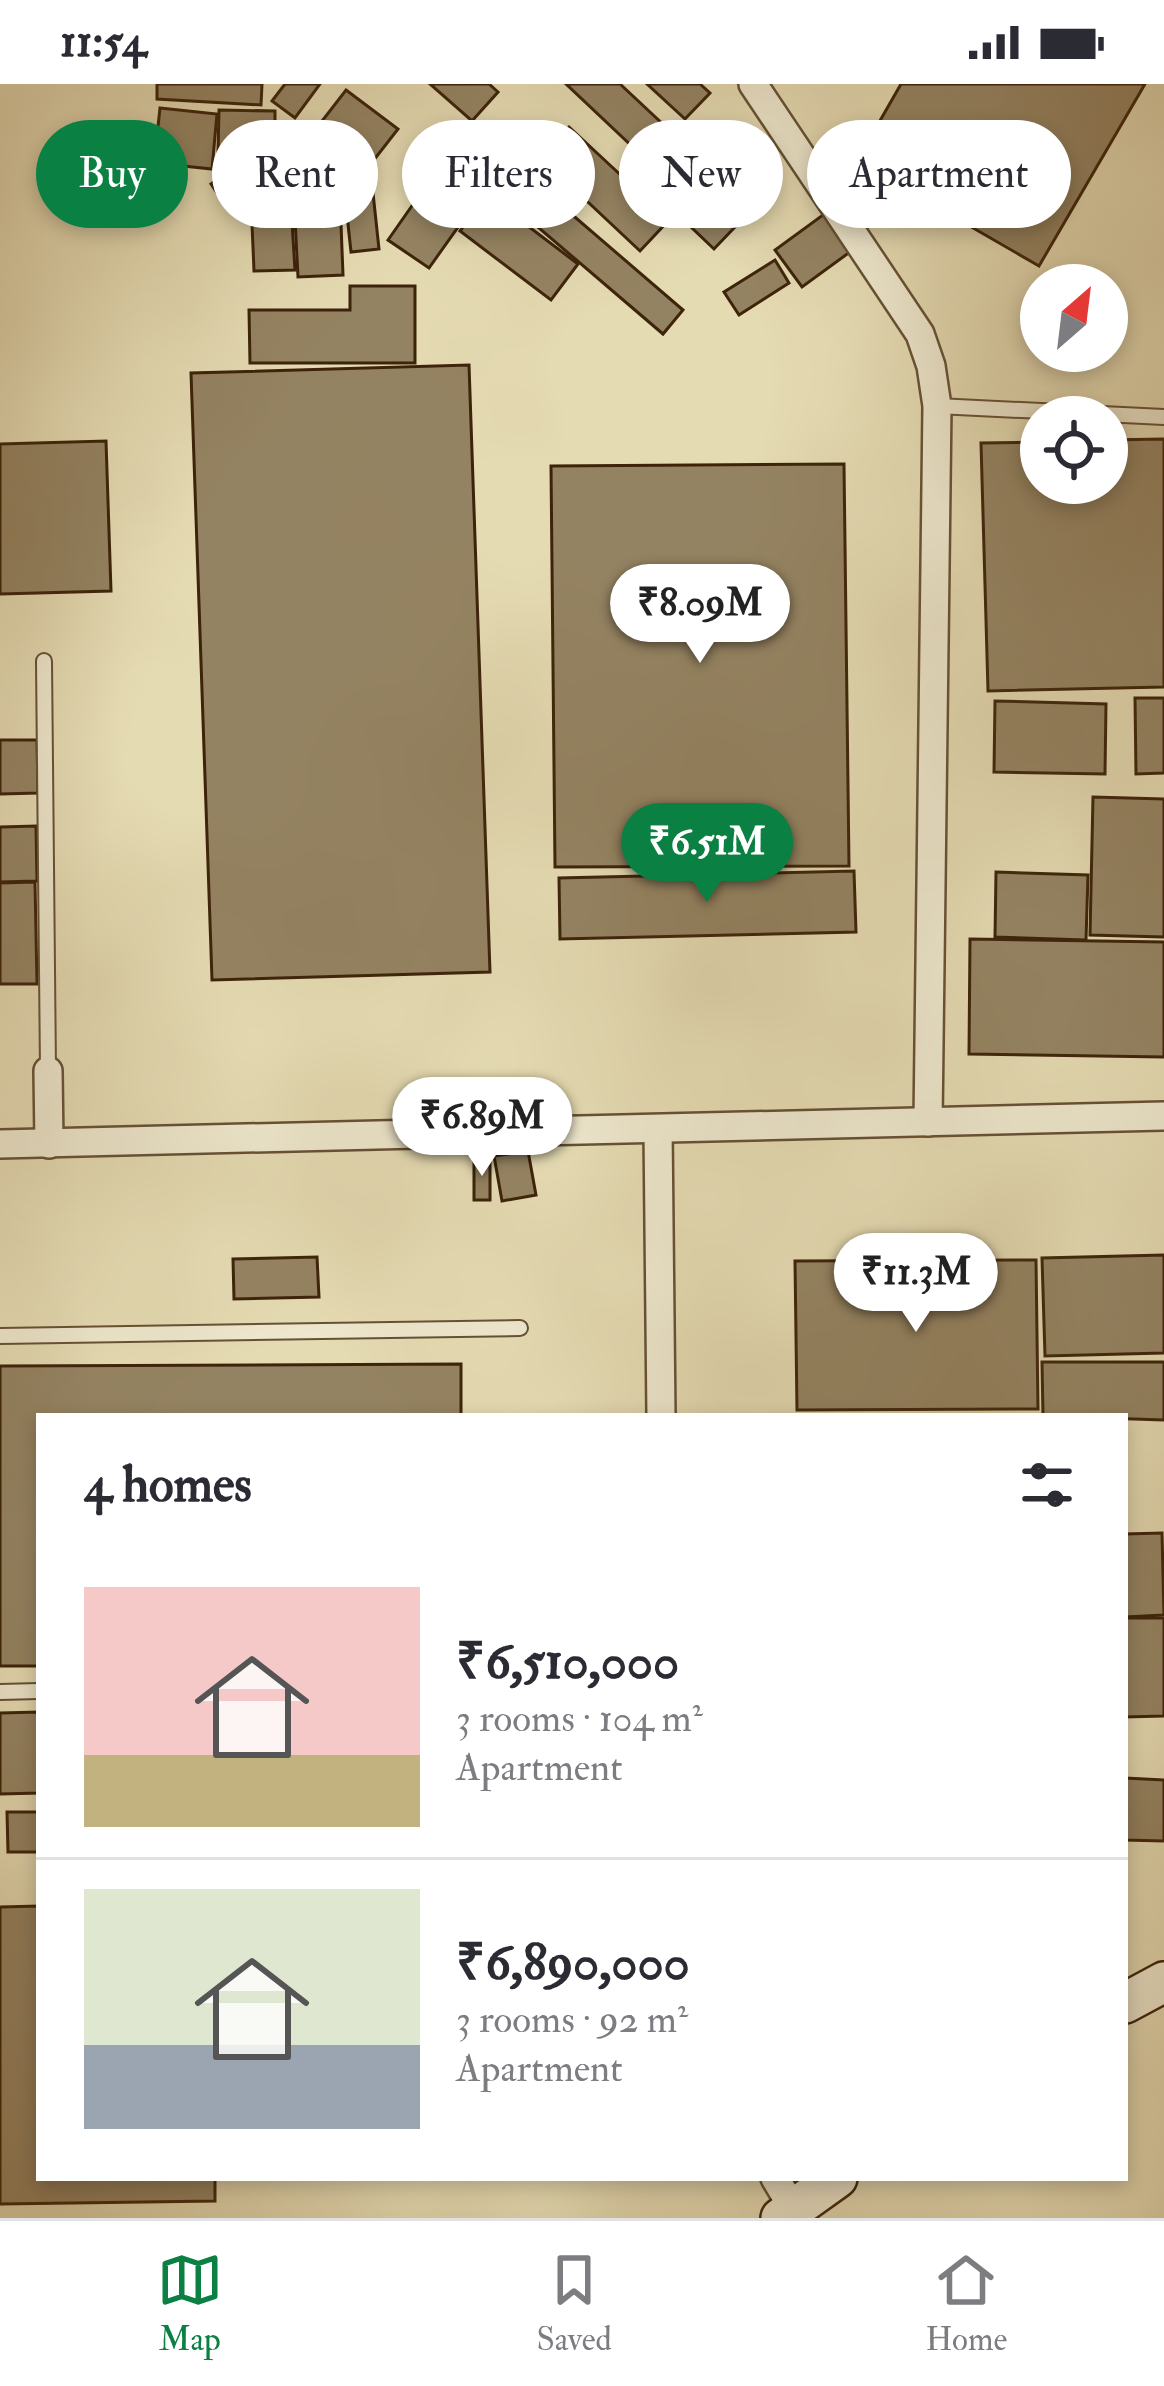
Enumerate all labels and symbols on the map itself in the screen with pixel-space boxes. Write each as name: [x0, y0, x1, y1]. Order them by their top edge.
north arrow: [1020, 264, 1128, 372]
pin: ₹8.09M: [602, 564, 798, 666]
pin: ₹6.51M: [609, 803, 805, 905]
pin: ₹6.89M: [384, 1077, 580, 1179]
pin: ₹11.3M: [818, 1233, 1014, 1335]

